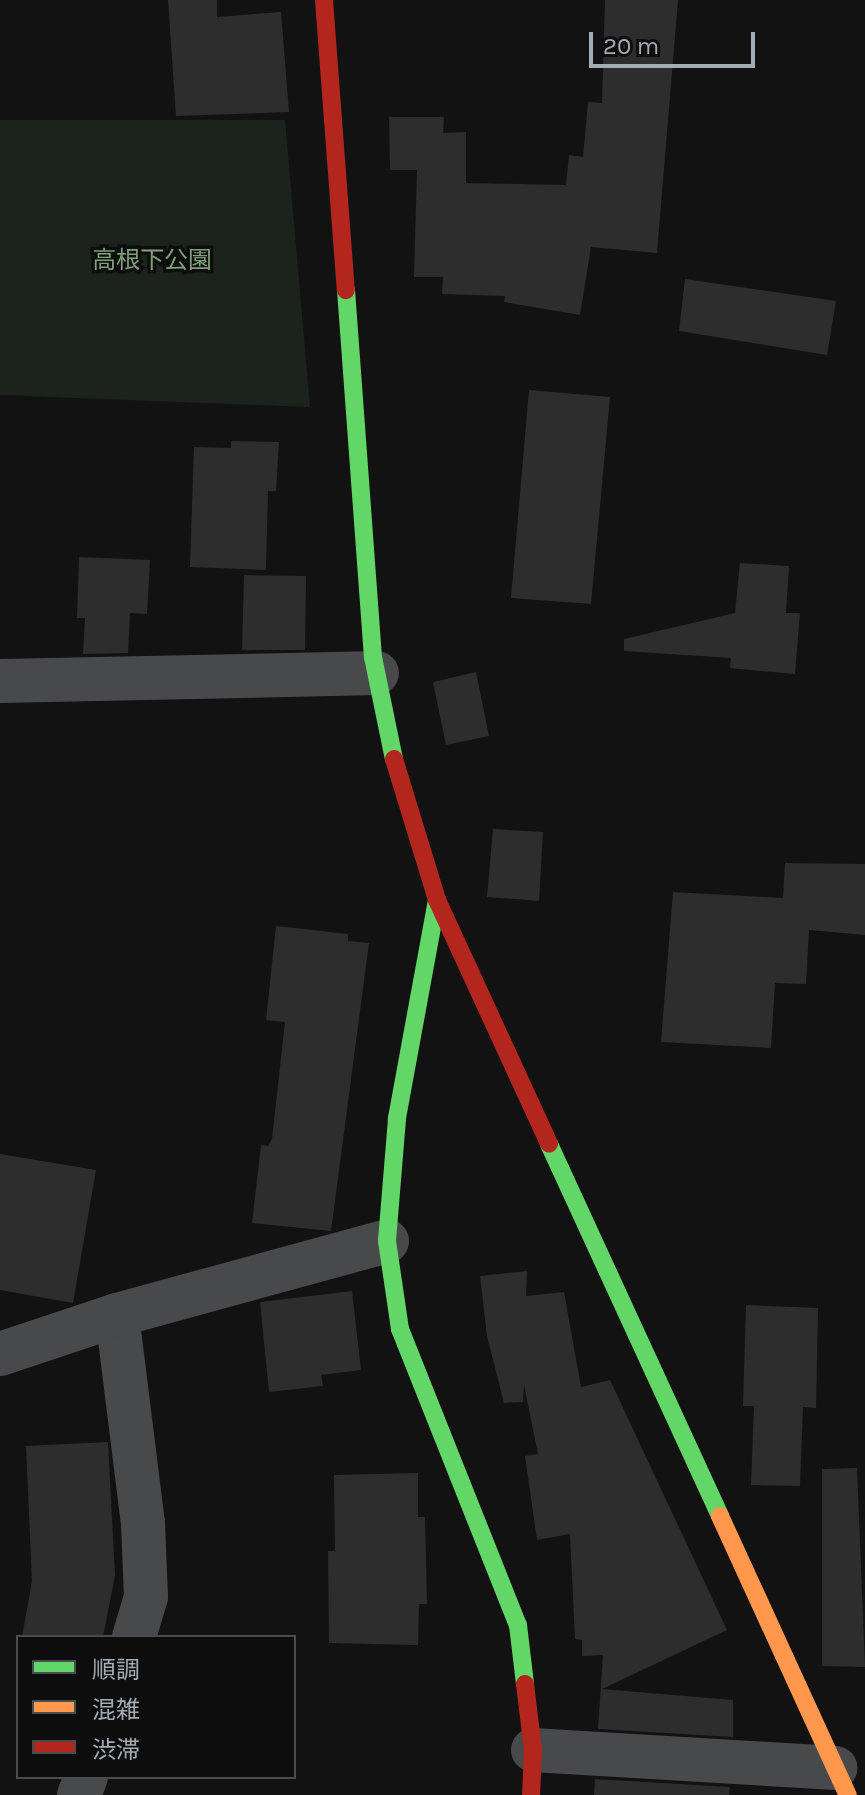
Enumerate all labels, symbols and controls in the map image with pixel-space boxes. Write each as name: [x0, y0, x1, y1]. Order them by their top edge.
scale bar: [593, 16, 759, 66]
text: 20 m: [603, 32, 659, 60]
park label: 高根下公園: [92, 247, 212, 275]
legend: [16, 1635, 296, 1779]
text: 順調: [92, 1656, 140, 1684]
text: 混雑: [92, 1696, 140, 1724]
text: 渋滞: [92, 1736, 140, 1764]

